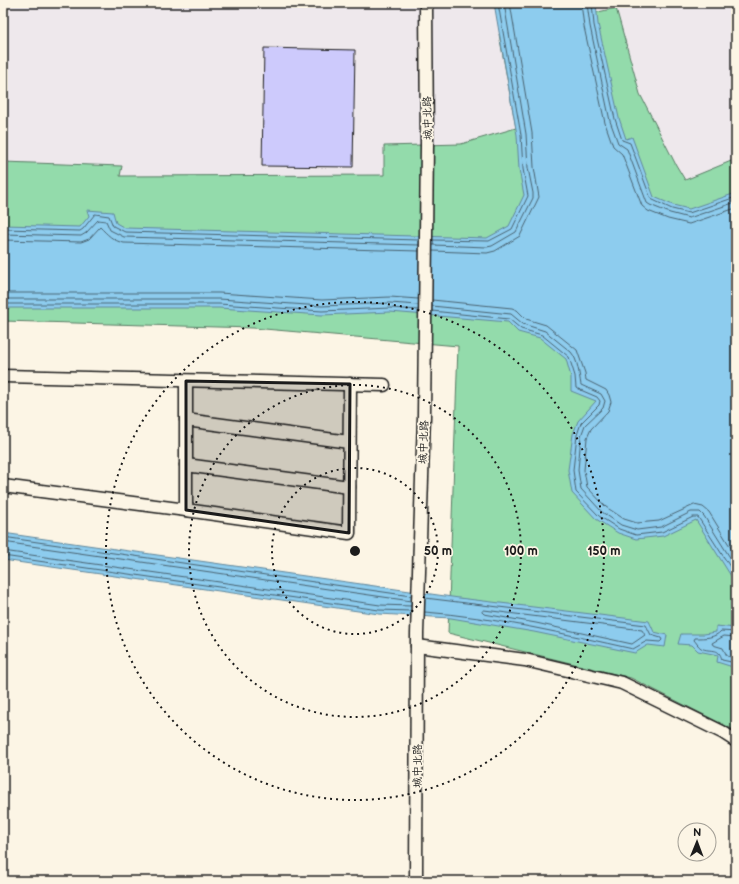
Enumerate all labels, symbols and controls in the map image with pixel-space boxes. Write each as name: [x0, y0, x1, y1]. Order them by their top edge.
street label: 城中北路: [421, 96, 434, 140]
street label: 城中北路: [416, 420, 431, 464]
centre of rings: [348, 544, 362, 558]
text: 50 m: [424, 544, 452, 559]
text: 100 m: [504, 544, 538, 559]
text: 150 m: [588, 544, 620, 559]
street label: 城中北路: [411, 744, 424, 788]
north arrow: [677, 822, 717, 862]
text: N: [693, 826, 701, 839]

